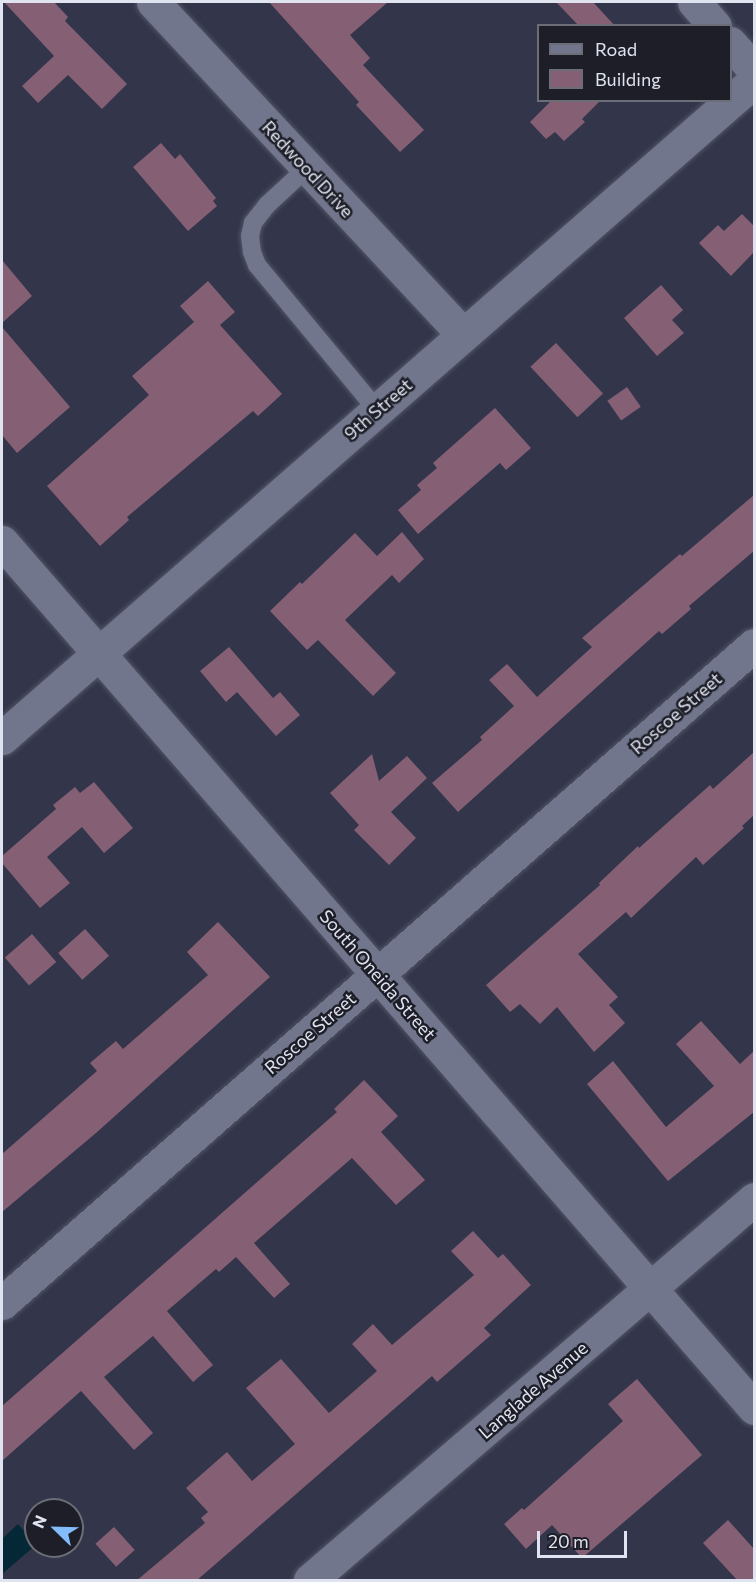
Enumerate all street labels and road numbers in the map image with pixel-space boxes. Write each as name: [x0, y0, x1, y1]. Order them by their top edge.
street label: Redwood Drive: [258, 116, 358, 222]
street label: 9th Street: [340, 374, 416, 444]
street label: Roscoe Street: [626, 668, 726, 758]
street label: South Oneida Street: [315, 905, 441, 1045]
street label: Roscoe Street: [260, 988, 360, 1078]
street label: Langlade Avenue: [474, 1337, 592, 1443]

